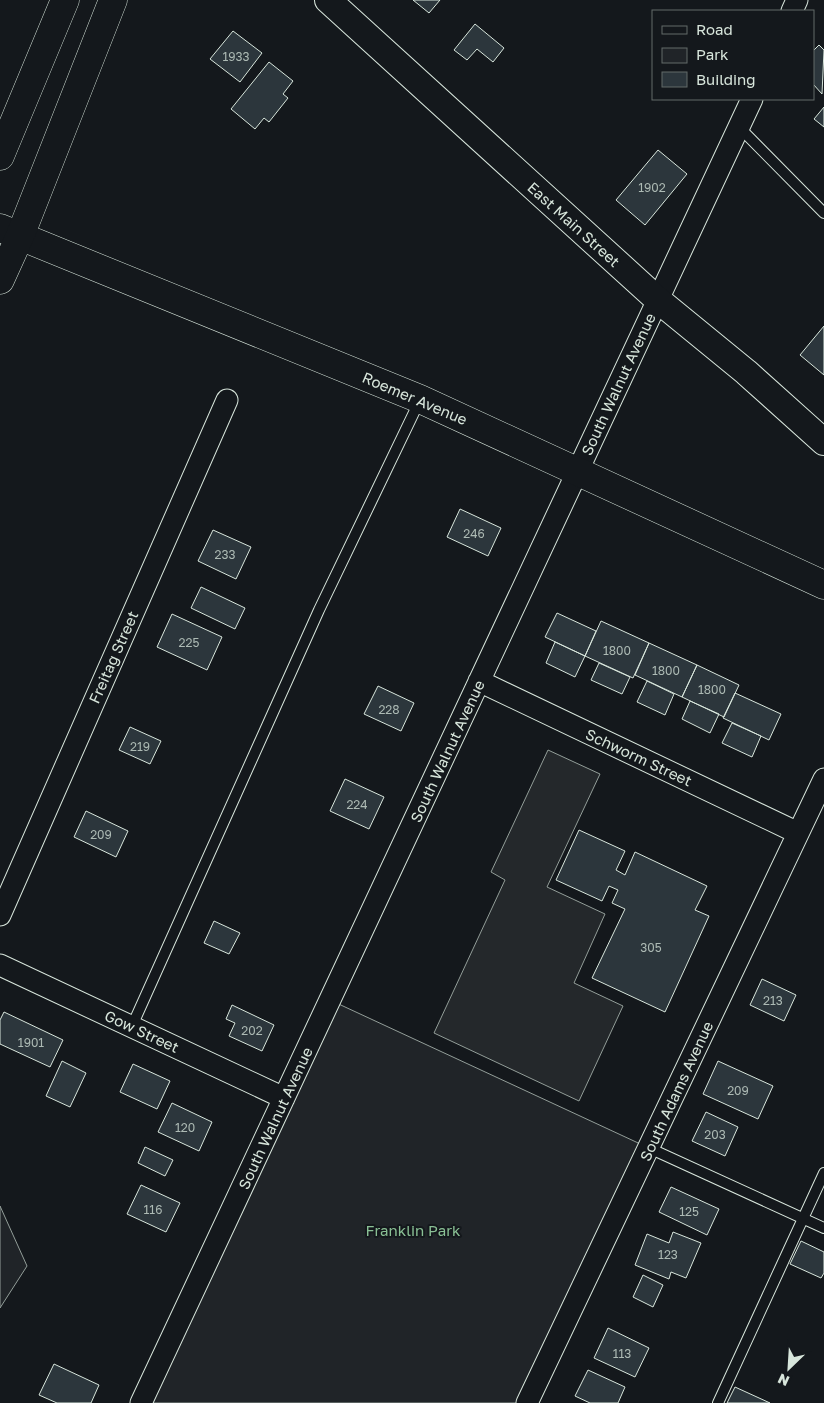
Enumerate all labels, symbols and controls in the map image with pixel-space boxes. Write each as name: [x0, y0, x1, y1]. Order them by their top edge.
legend: [652, 10, 814, 100]
text: Road: [696, 20, 733, 38]
text: Park: [696, 45, 729, 63]
house number: 1933: [222, 49, 250, 64]
text: Building: [696, 70, 756, 88]
street label: East Main Street: [524, 178, 624, 270]
house number: 1902: [638, 180, 666, 195]
street label: South Walnut Avenue: [577, 310, 659, 458]
street label: Roemer Avenue: [360, 368, 470, 428]
house number: 246: [463, 526, 485, 541]
house number: 233: [214, 547, 236, 562]
street label: Freitag Street: [85, 608, 141, 706]
house number: 225: [179, 635, 199, 650]
house number: 1800: [603, 643, 631, 658]
house number: 1800: [652, 663, 680, 678]
street label: South Walnut Avenue: [406, 677, 488, 825]
house number: 1800: [698, 682, 726, 697]
house number: 228: [378, 702, 400, 717]
street label: Schworm Street: [583, 725, 695, 789]
house number: 219: [130, 739, 150, 754]
house number: 224: [346, 797, 368, 812]
house number: 209: [90, 827, 112, 842]
house number: 305: [640, 940, 662, 955]
house number: 213: [763, 993, 783, 1008]
street label: Gow Street: [102, 1006, 182, 1056]
street label: South Adams Avenue: [636, 1018, 716, 1164]
house number: 202: [241, 1023, 263, 1038]
house number: 1901: [18, 1035, 44, 1050]
street label: South Walnut Avenue: [234, 1044, 316, 1192]
house number: 209: [727, 1083, 749, 1098]
house number: 120: [175, 1120, 195, 1135]
house number: 203: [704, 1127, 726, 1142]
house number: 116: [144, 1202, 162, 1217]
house number: 125: [679, 1204, 699, 1219]
park label: Franklin Park: [365, 1221, 461, 1239]
house number: 123: [658, 1247, 678, 1262]
north arrow: [764, 1343, 814, 1393]
house number: 113: [613, 1346, 631, 1361]
text: N: [775, 1370, 792, 1390]

